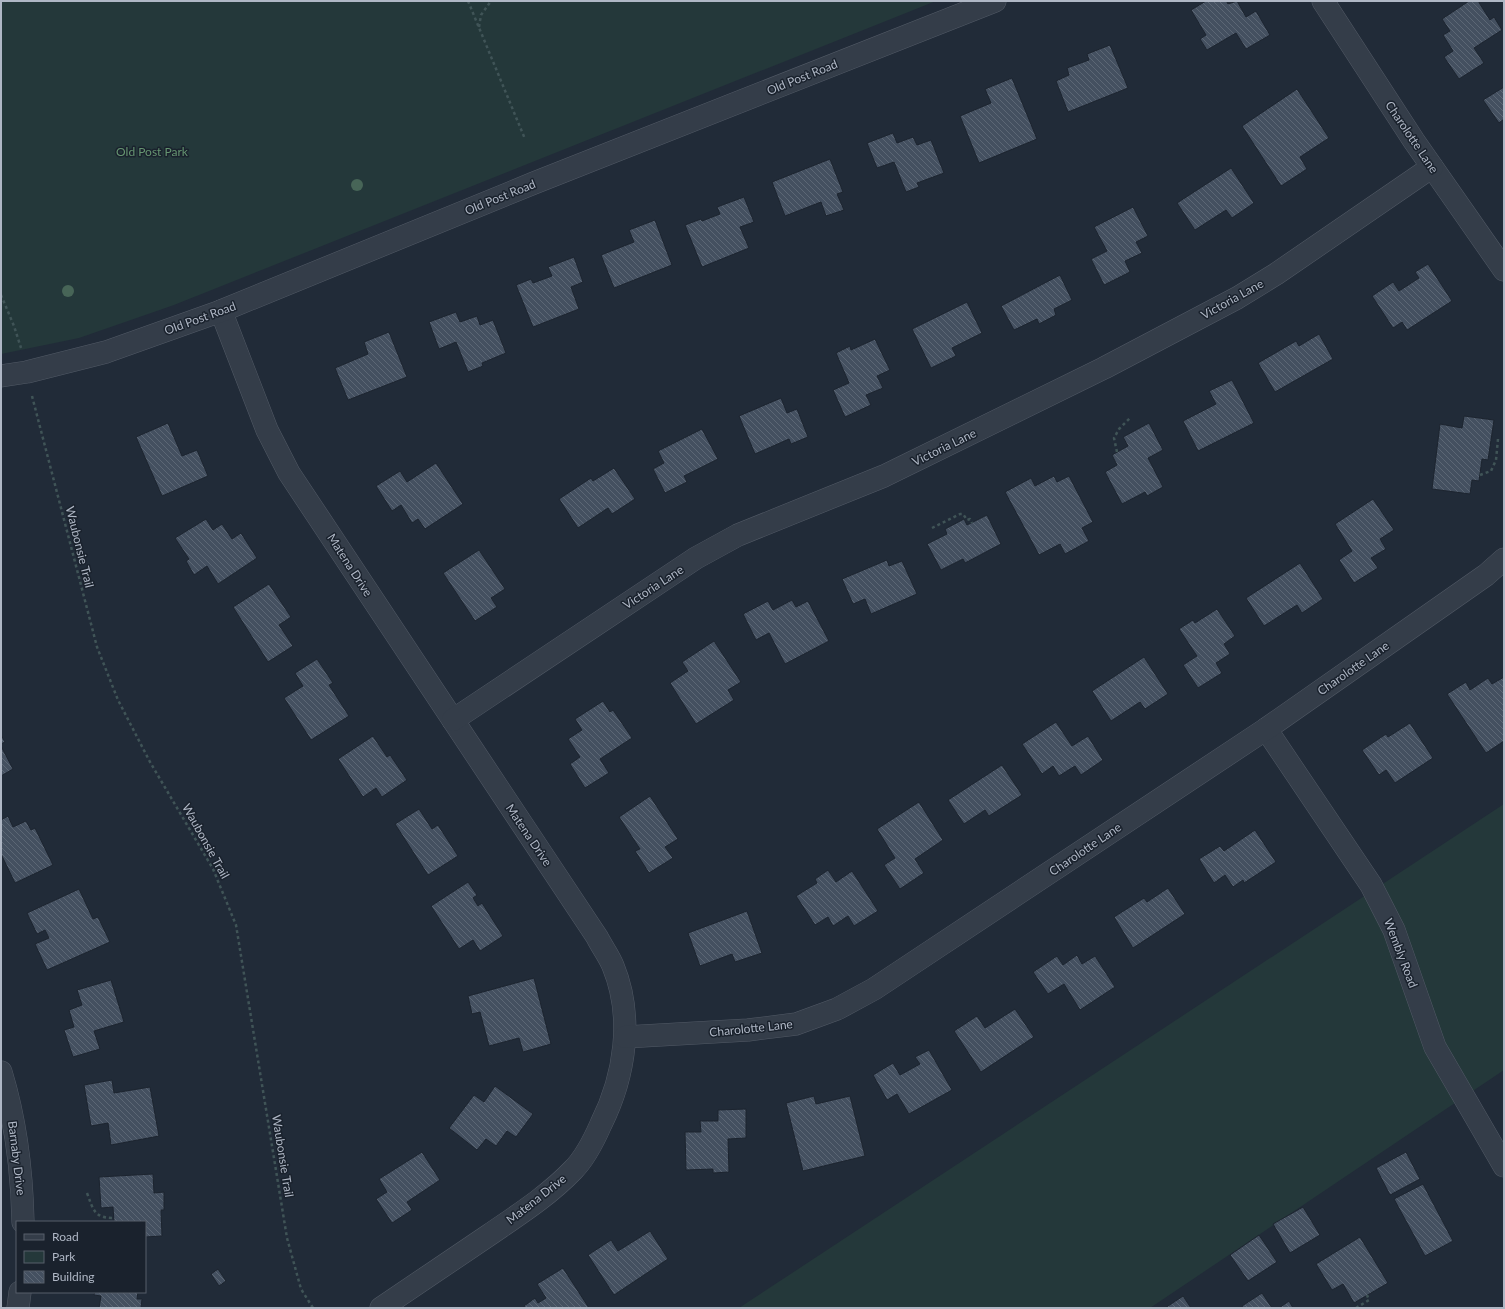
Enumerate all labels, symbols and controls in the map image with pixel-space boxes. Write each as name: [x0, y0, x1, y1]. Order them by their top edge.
street label: Old Post Road: [764, 56, 840, 98]
street label: Charolotte Lane: [1382, 98, 1442, 176]
park label: Old Post Park: [116, 144, 189, 159]
street label: Old Post Road: [462, 176, 538, 218]
street label: Victoria Lane: [1198, 276, 1266, 322]
street label: Old Post Road: [162, 298, 238, 338]
street label: Victoria Lane: [910, 425, 978, 469]
street label: Waubonsie Trail: [63, 505, 97, 589]
street label: Matena Drive: [324, 531, 376, 599]
street label: Victoria Lane: [620, 562, 686, 612]
street label: Charolotte Lane: [1314, 638, 1392, 698]
street label: Waubonsie Trail: [179, 801, 233, 881]
street label: Matena Drive: [503, 801, 555, 869]
street label: Charolotte Lane: [1046, 819, 1124, 879]
street label: Wembly Road: [1381, 916, 1421, 990]
street label: Charolotte Lane: [709, 1016, 793, 1040]
street label: Waubonsie Trail: [269, 1114, 297, 1198]
street label: Barnaby Drive: [5, 1120, 29, 1196]
street label: Matena Drive: [503, 1171, 569, 1227]
legend: [16, 1221, 146, 1293]
text: Road: [52, 1229, 79, 1244]
text: Park: [52, 1249, 76, 1264]
text: Building: [52, 1269, 95, 1284]

